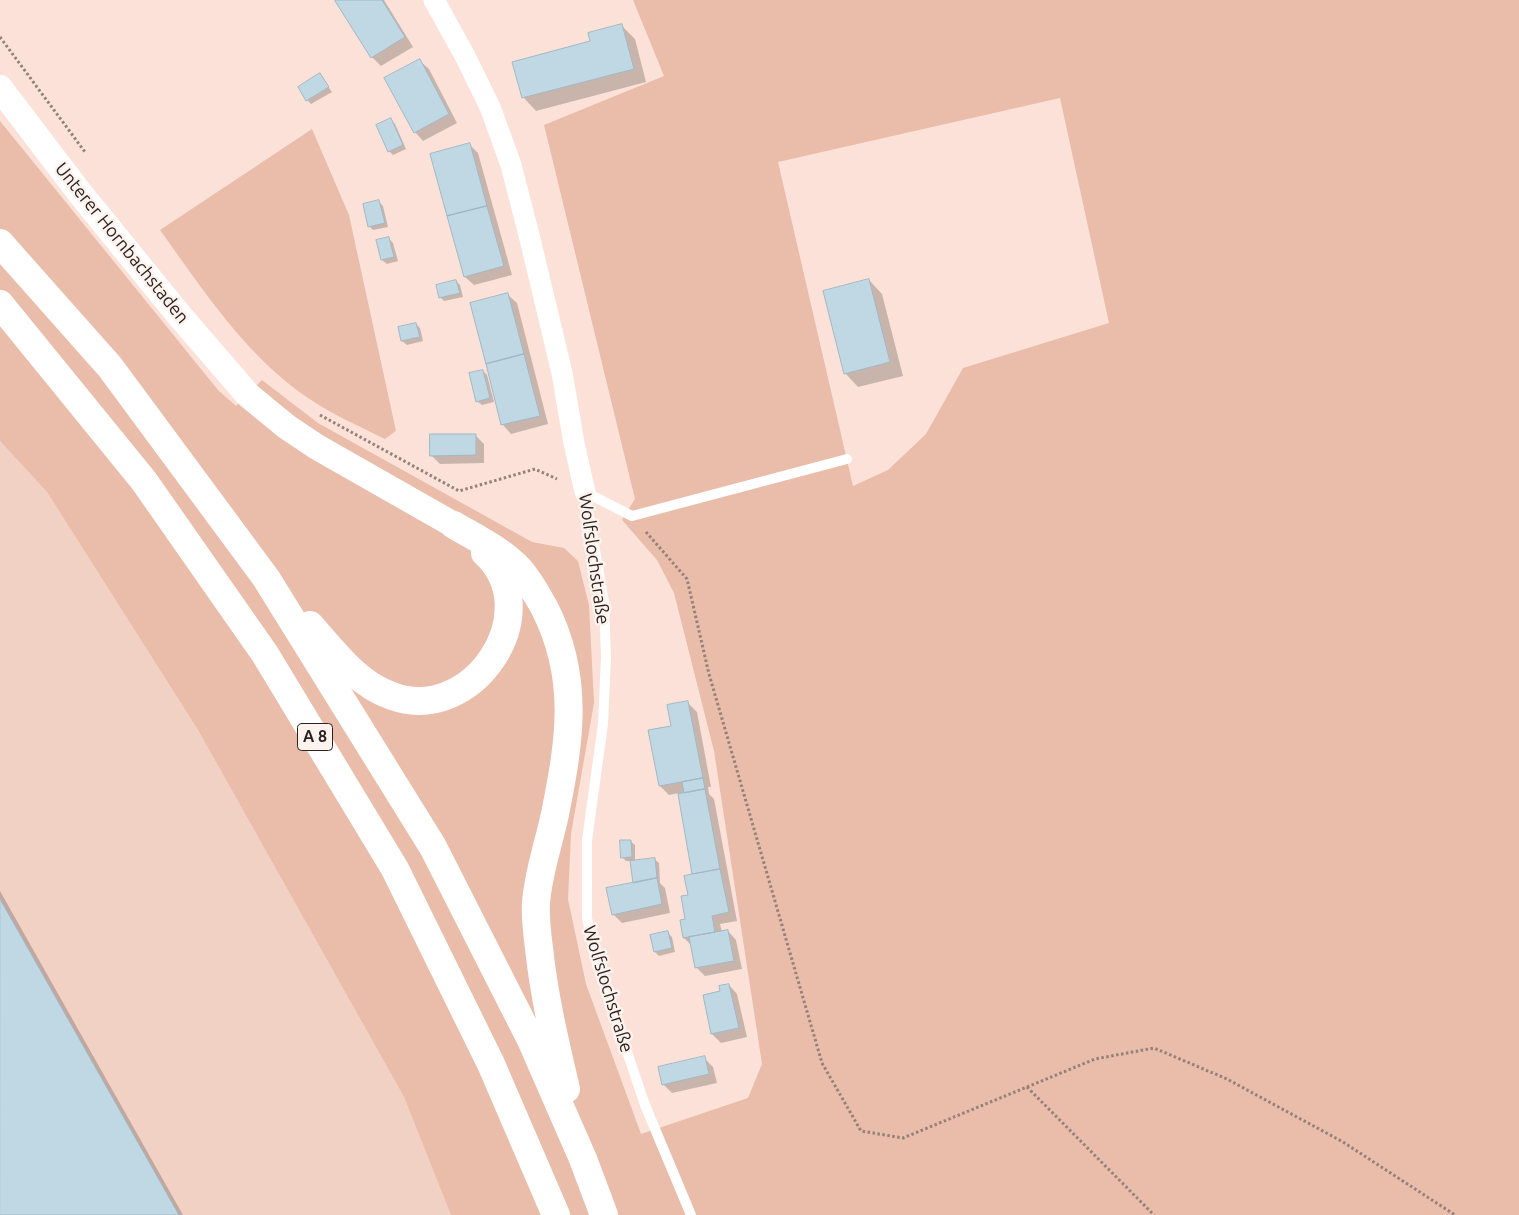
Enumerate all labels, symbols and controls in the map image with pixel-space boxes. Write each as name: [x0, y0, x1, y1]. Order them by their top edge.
street label: Unterer Hornbachstaden: [50, 158, 194, 328]
street label: Wolfslochstraße: [574, 492, 614, 626]
road number: A 8: [298, 724, 332, 750]
street label: Wolfslochstraße: [578, 923, 638, 1055]

